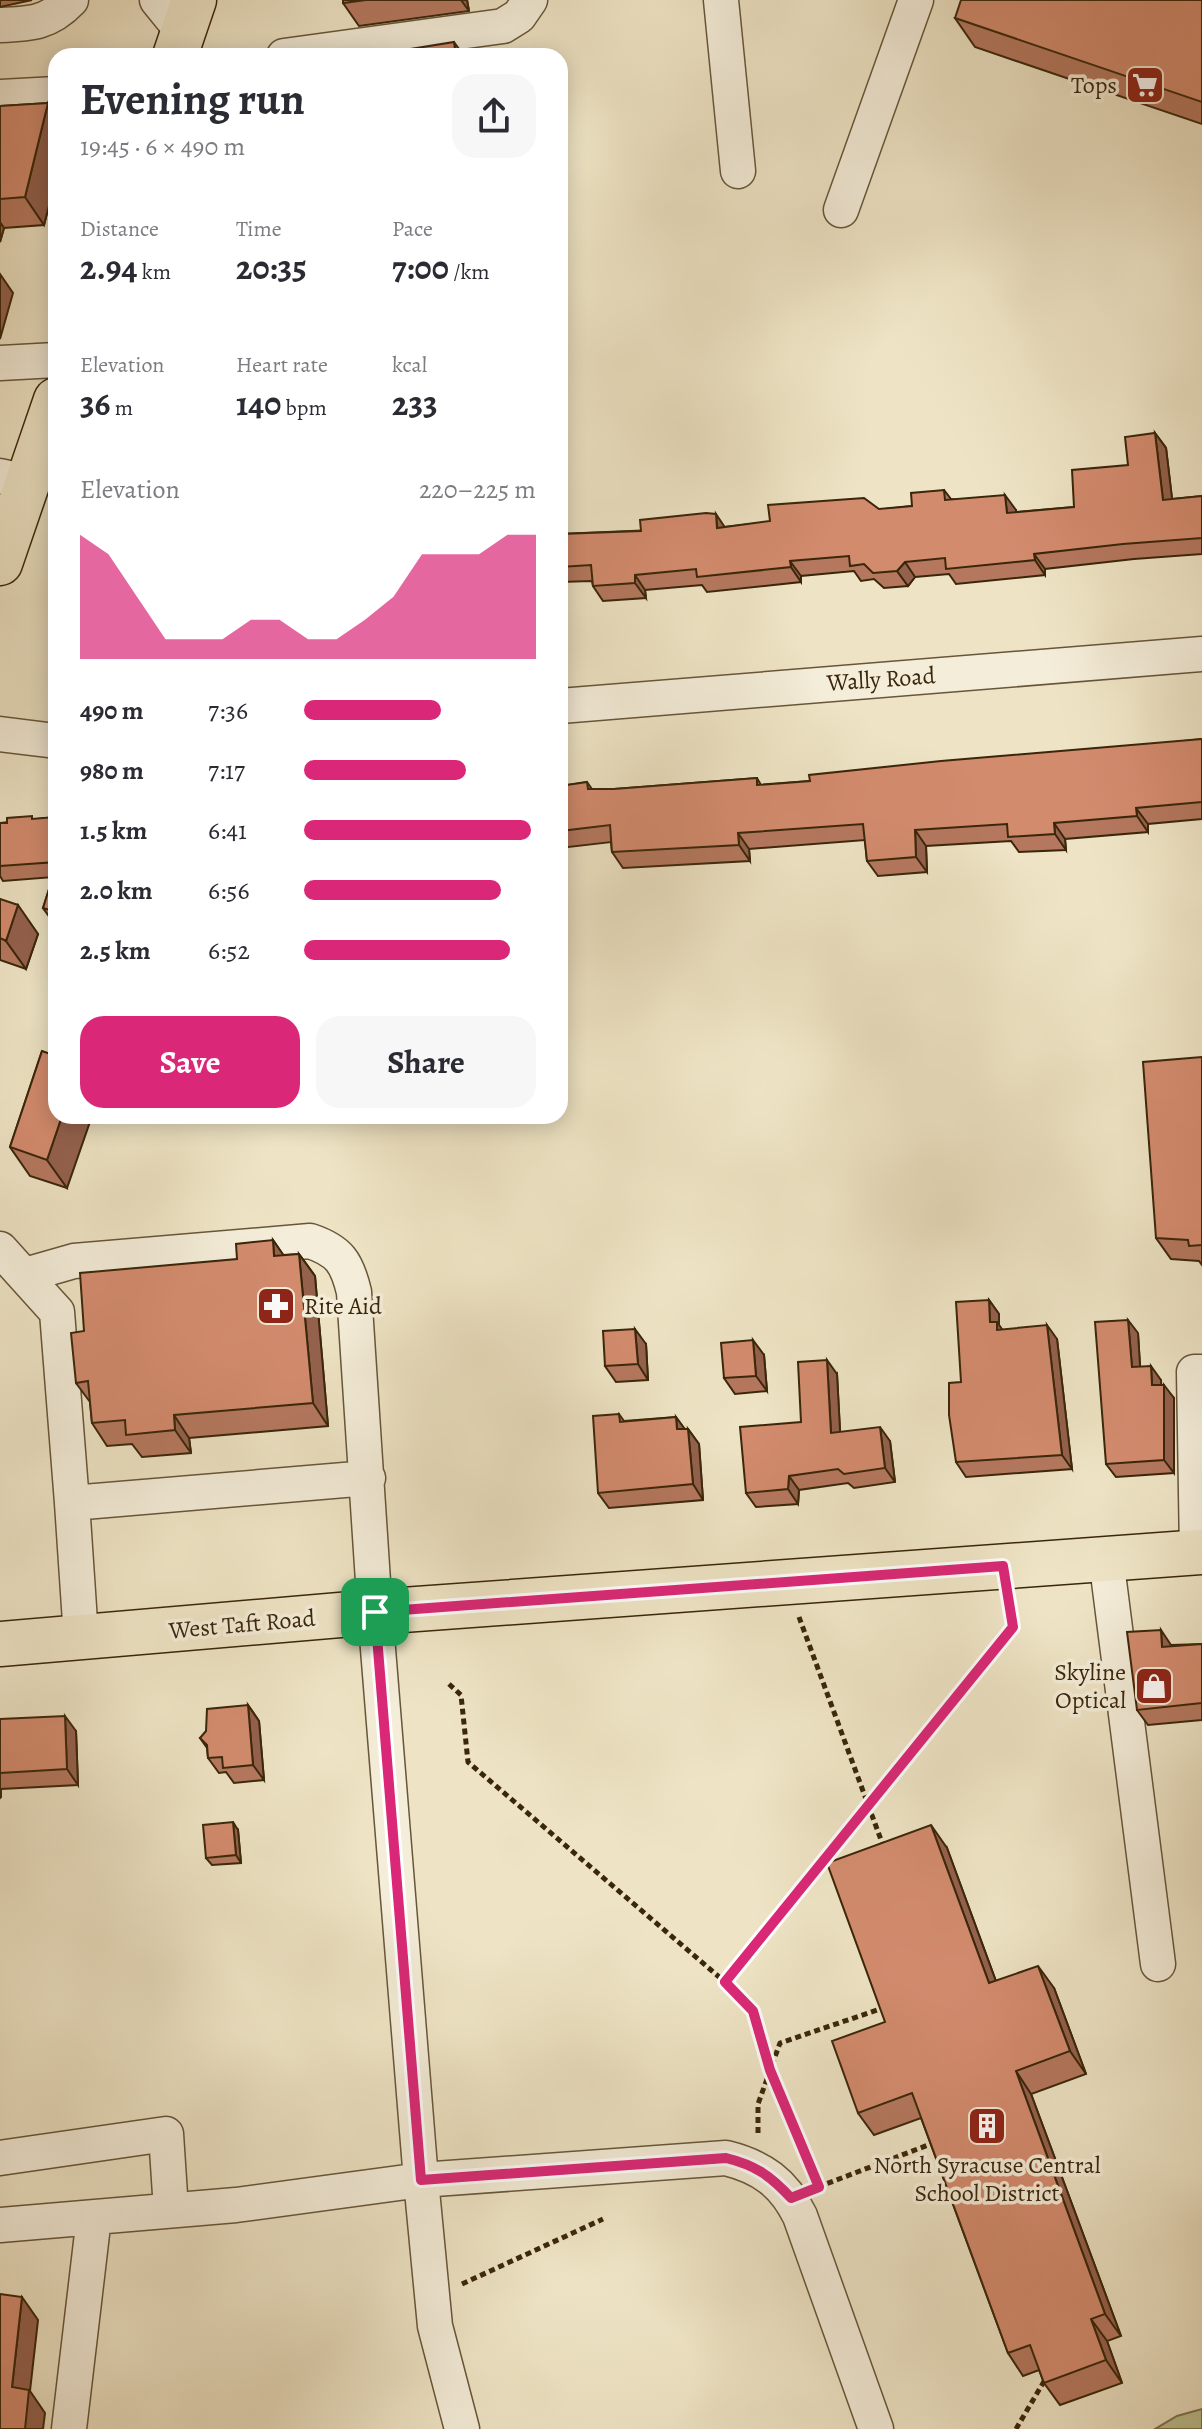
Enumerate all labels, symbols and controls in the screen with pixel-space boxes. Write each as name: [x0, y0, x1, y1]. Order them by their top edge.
supermarket icon: Tops: [1124, 64, 1166, 106]
text: Evening run: [80, 69, 305, 129]
place label: Tops: [1071, 69, 1117, 101]
button: share: [452, 74, 536, 158]
text: 19:45 · 6 × 490 m: [80, 129, 245, 164]
text: Distance: [80, 214, 159, 244]
text: Time: [236, 214, 282, 244]
text: Pace: [392, 214, 433, 244]
text: 2.94: [80, 244, 138, 291]
text: 20:35: [236, 244, 307, 291]
text: 7:00: [392, 244, 449, 291]
text: km: [138, 257, 171, 287]
text: /km: [449, 257, 490, 287]
text: Elevation: [80, 350, 164, 380]
text: Heart rate: [236, 350, 328, 380]
text: kcal: [392, 350, 427, 380]
text: 36: [80, 380, 111, 427]
text: 140: [236, 380, 281, 427]
text: 233: [392, 380, 438, 427]
text: m: [111, 393, 133, 423]
text: bpm: [281, 393, 327, 423]
text: Elevation: [80, 472, 180, 507]
text: 220–225 m: [419, 472, 536, 507]
street label: Wally Road: [825, 659, 936, 699]
text: 490 m: [80, 693, 144, 728]
text: 7:36: [208, 693, 248, 728]
text: 980 m: [80, 753, 144, 788]
text: 7:17: [208, 753, 245, 788]
text: 1.5 km: [80, 813, 147, 848]
text: 6:41: [208, 813, 247, 848]
text: 2.0 km: [80, 873, 153, 908]
text: 6:56: [208, 873, 249, 908]
text: 2.5 km: [80, 933, 151, 968]
text: 6:52: [208, 933, 250, 968]
button: Save: [80, 1016, 300, 1108]
button: Share: [316, 1016, 536, 1108]
pharmacy icon: Rite Aid: [255, 1285, 297, 1327]
place label: Rite Aid: [304, 1290, 382, 1322]
pin: [341, 1578, 409, 1646]
icon: arrive: [353, 1590, 397, 1634]
street label: West Taft Road: [166, 1602, 317, 1646]
place label: Skyline Optical: [1054, 1656, 1126, 1716]
shop icon: Skyline Optical: [1133, 1665, 1175, 1707]
building icon: North Syracuse Central School District: [966, 2105, 1008, 2147]
place label: North Syracuse Central School District: [873, 2149, 1101, 2209]

